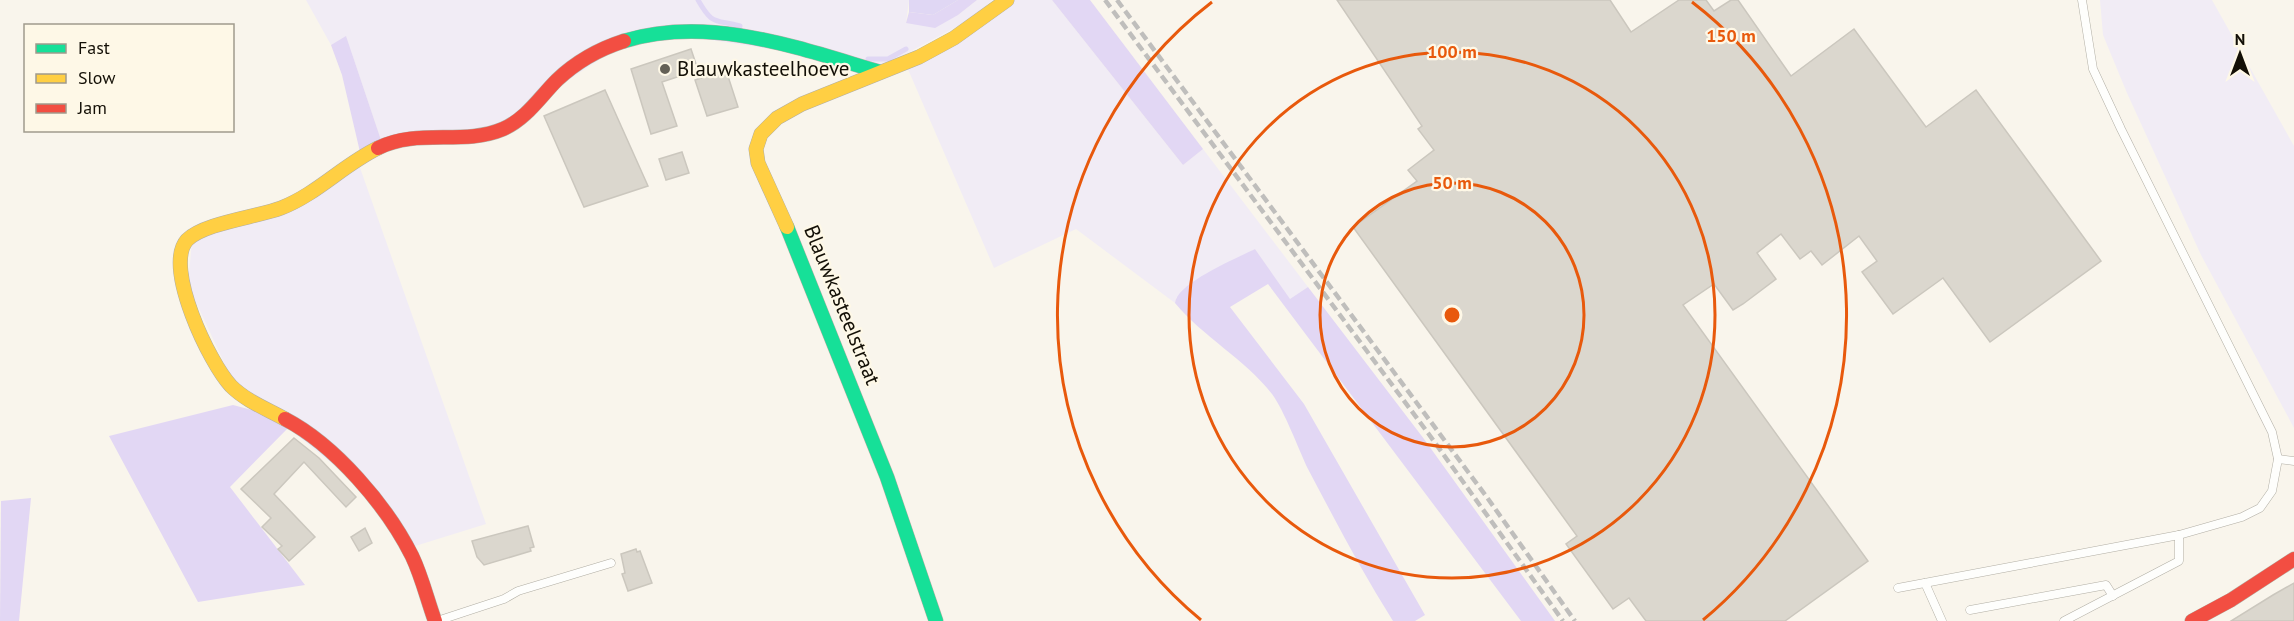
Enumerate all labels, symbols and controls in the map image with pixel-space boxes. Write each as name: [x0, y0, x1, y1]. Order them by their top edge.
legend: [24, 24, 234, 132]
text: 150 m: [1706, 24, 1756, 47]
north arrow: [2210, 24, 2270, 84]
text: N: [2235, 29, 2245, 49]
text: Fast: [78, 36, 110, 59]
text: 100 m: [1427, 40, 1477, 63]
place label: Blauwkasteelhoeve: [677, 55, 850, 82]
marker: Blauwkasteelhoeve: [658, 62, 672, 76]
text: Slow: [78, 66, 116, 89]
text: Jam: [77, 96, 107, 119]
text: 50 m: [1432, 171, 1472, 194]
street label: Blauwkasteelstraat: [798, 221, 887, 389]
centre of rings: [1442, 305, 1462, 325]

